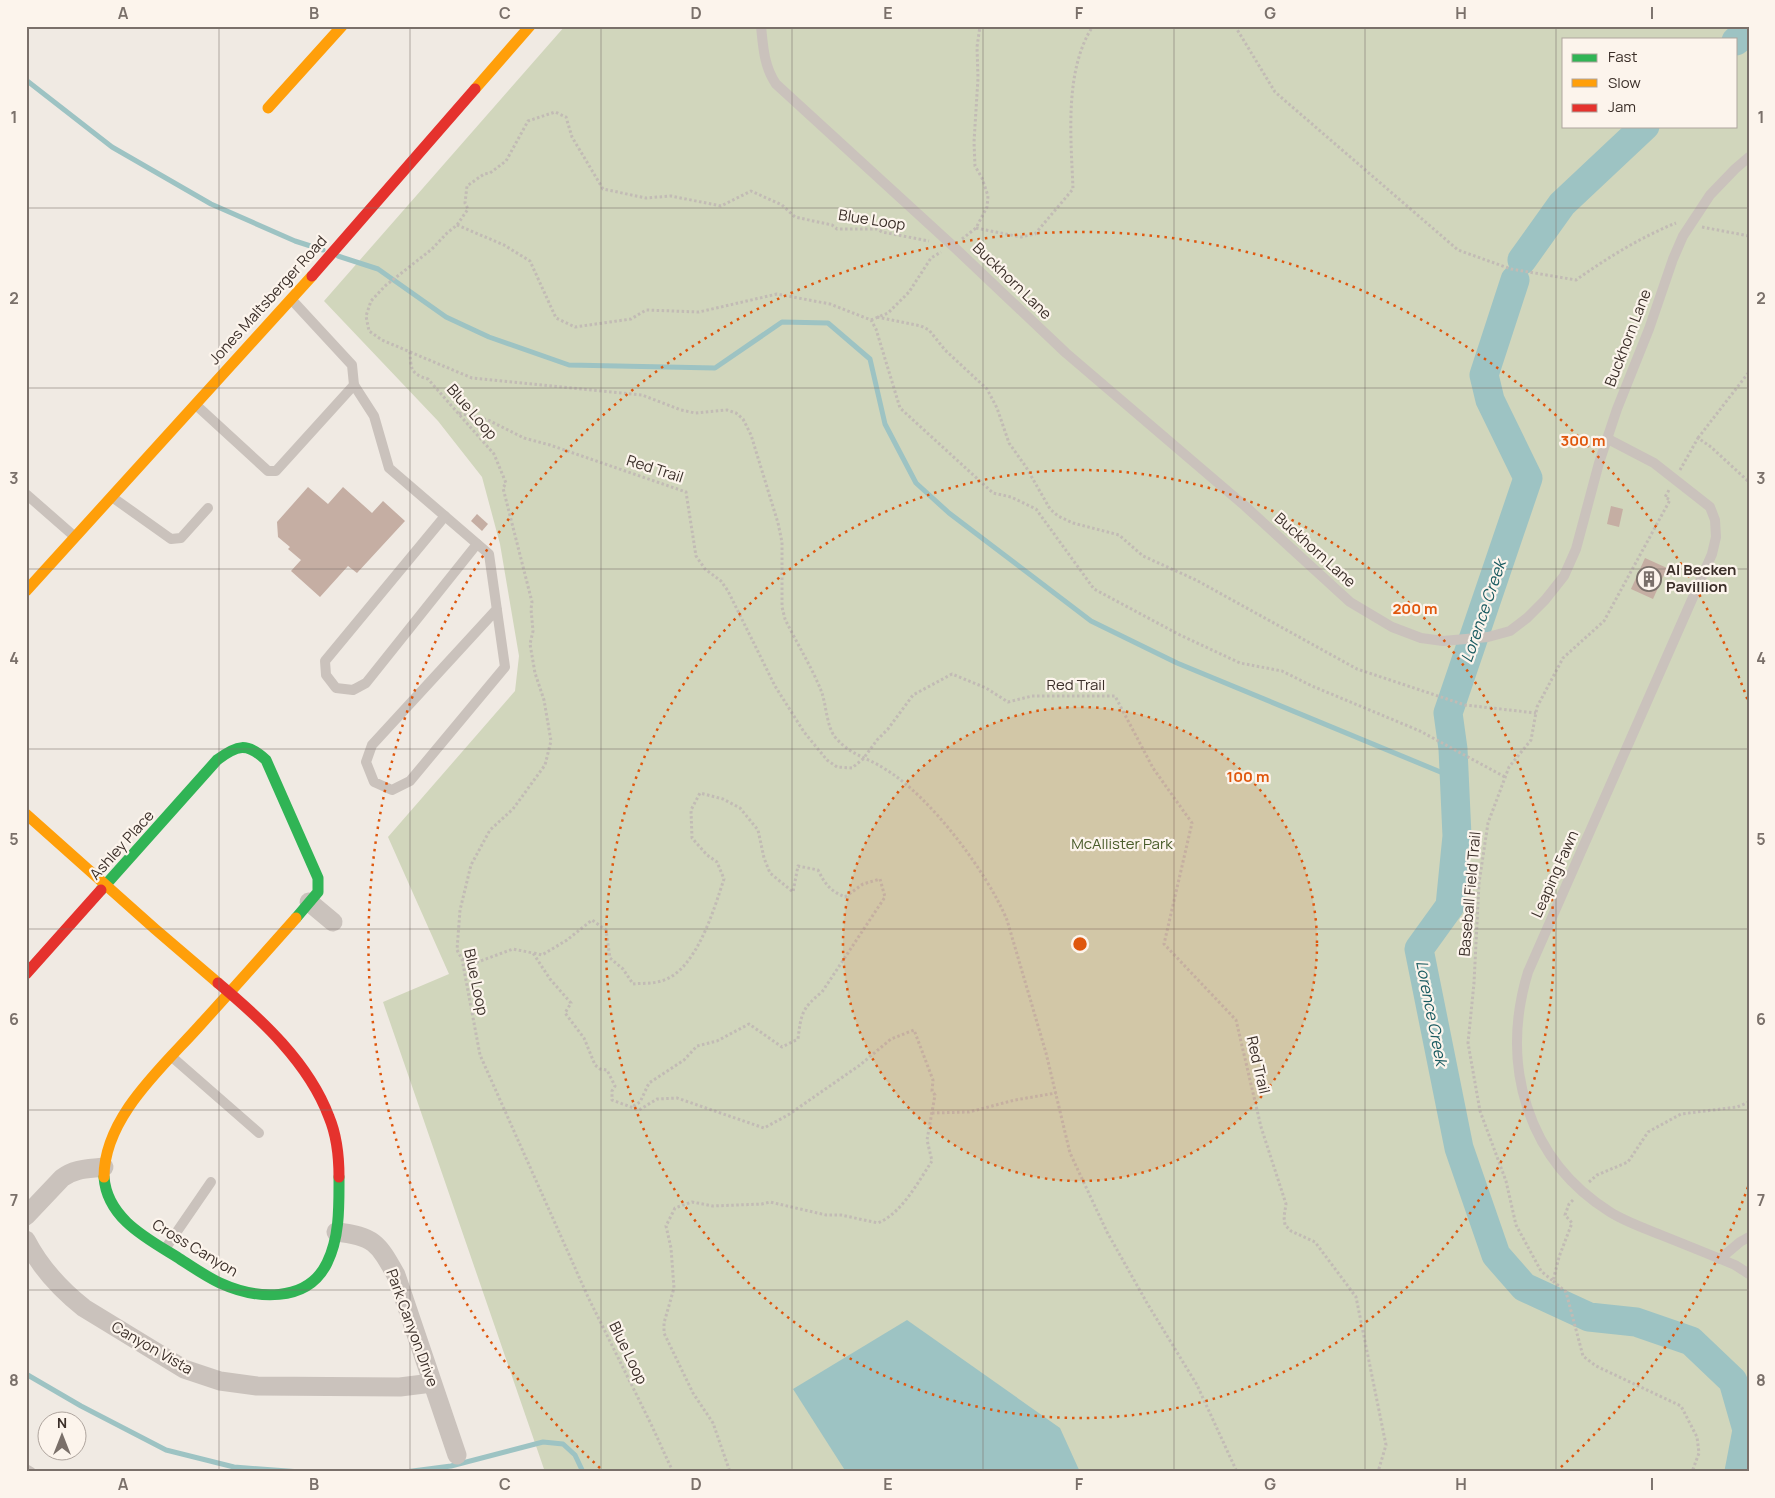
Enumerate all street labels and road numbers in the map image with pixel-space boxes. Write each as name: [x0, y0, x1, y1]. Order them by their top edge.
street label: Blue Loop: [837, 204, 907, 235]
street label: Jones Maltsberger Road: [204, 231, 331, 369]
street label: Buckhorn Lane: [968, 237, 1057, 324]
street label: Buckhorn Lane: [1599, 286, 1656, 389]
street label: Blue Loop: [442, 379, 503, 444]
street label: Red Trail: [624, 449, 686, 488]
street label: Buckhorn Lane: [1270, 508, 1361, 592]
street label: Red Trail: [1047, 674, 1105, 695]
street label: Ashley Place: [85, 805, 159, 884]
street label: Leaping Fawn: [1526, 827, 1583, 921]
street label: Baseball Field Trail: [1454, 831, 1485, 957]
street label: Blue Loop: [459, 947, 494, 1017]
street label: Red Trail: [1242, 1034, 1275, 1096]
street label: Cross Canyon: [148, 1214, 242, 1281]
street label: Park Canyon Drive: [381, 1266, 444, 1390]
street label: Canyon Vista: [108, 1316, 197, 1379]
street label: Blue Loop: [604, 1318, 653, 1388]

